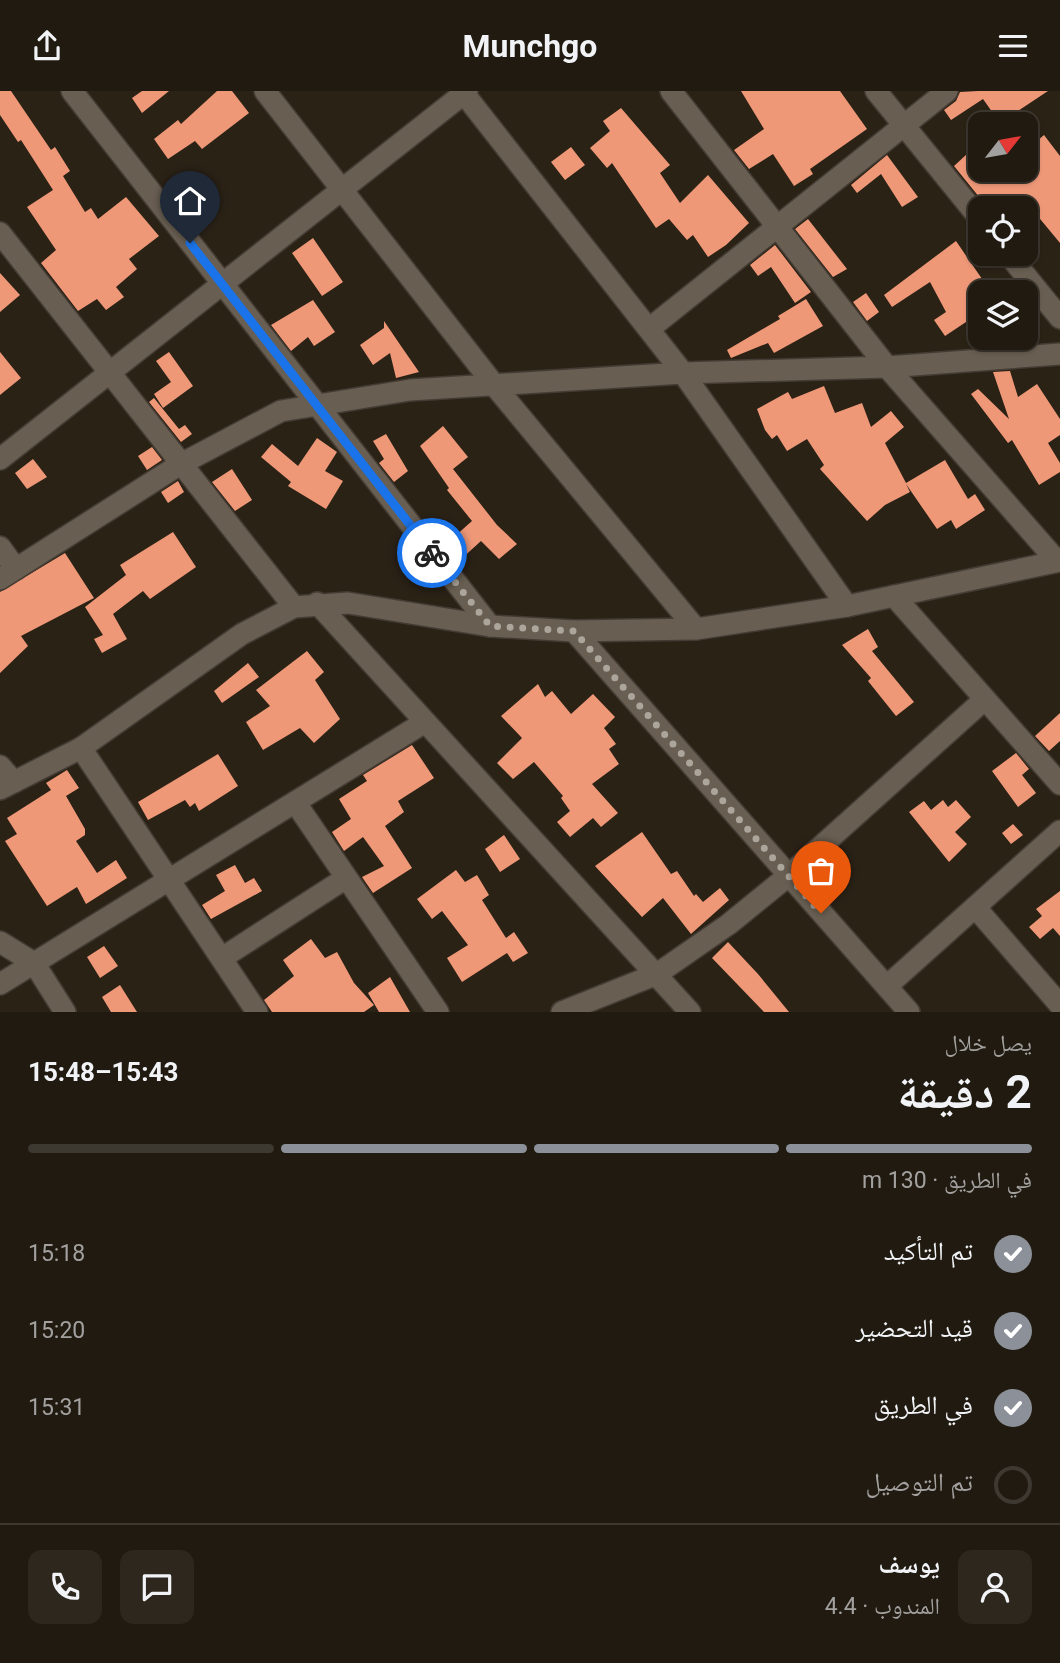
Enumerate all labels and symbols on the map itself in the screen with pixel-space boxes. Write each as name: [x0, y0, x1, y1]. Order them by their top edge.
north arrow: [968, 112, 1038, 182]
pin: [160, 171, 220, 243]
courier: [397, 518, 467, 588]
pin: [791, 841, 851, 913]

